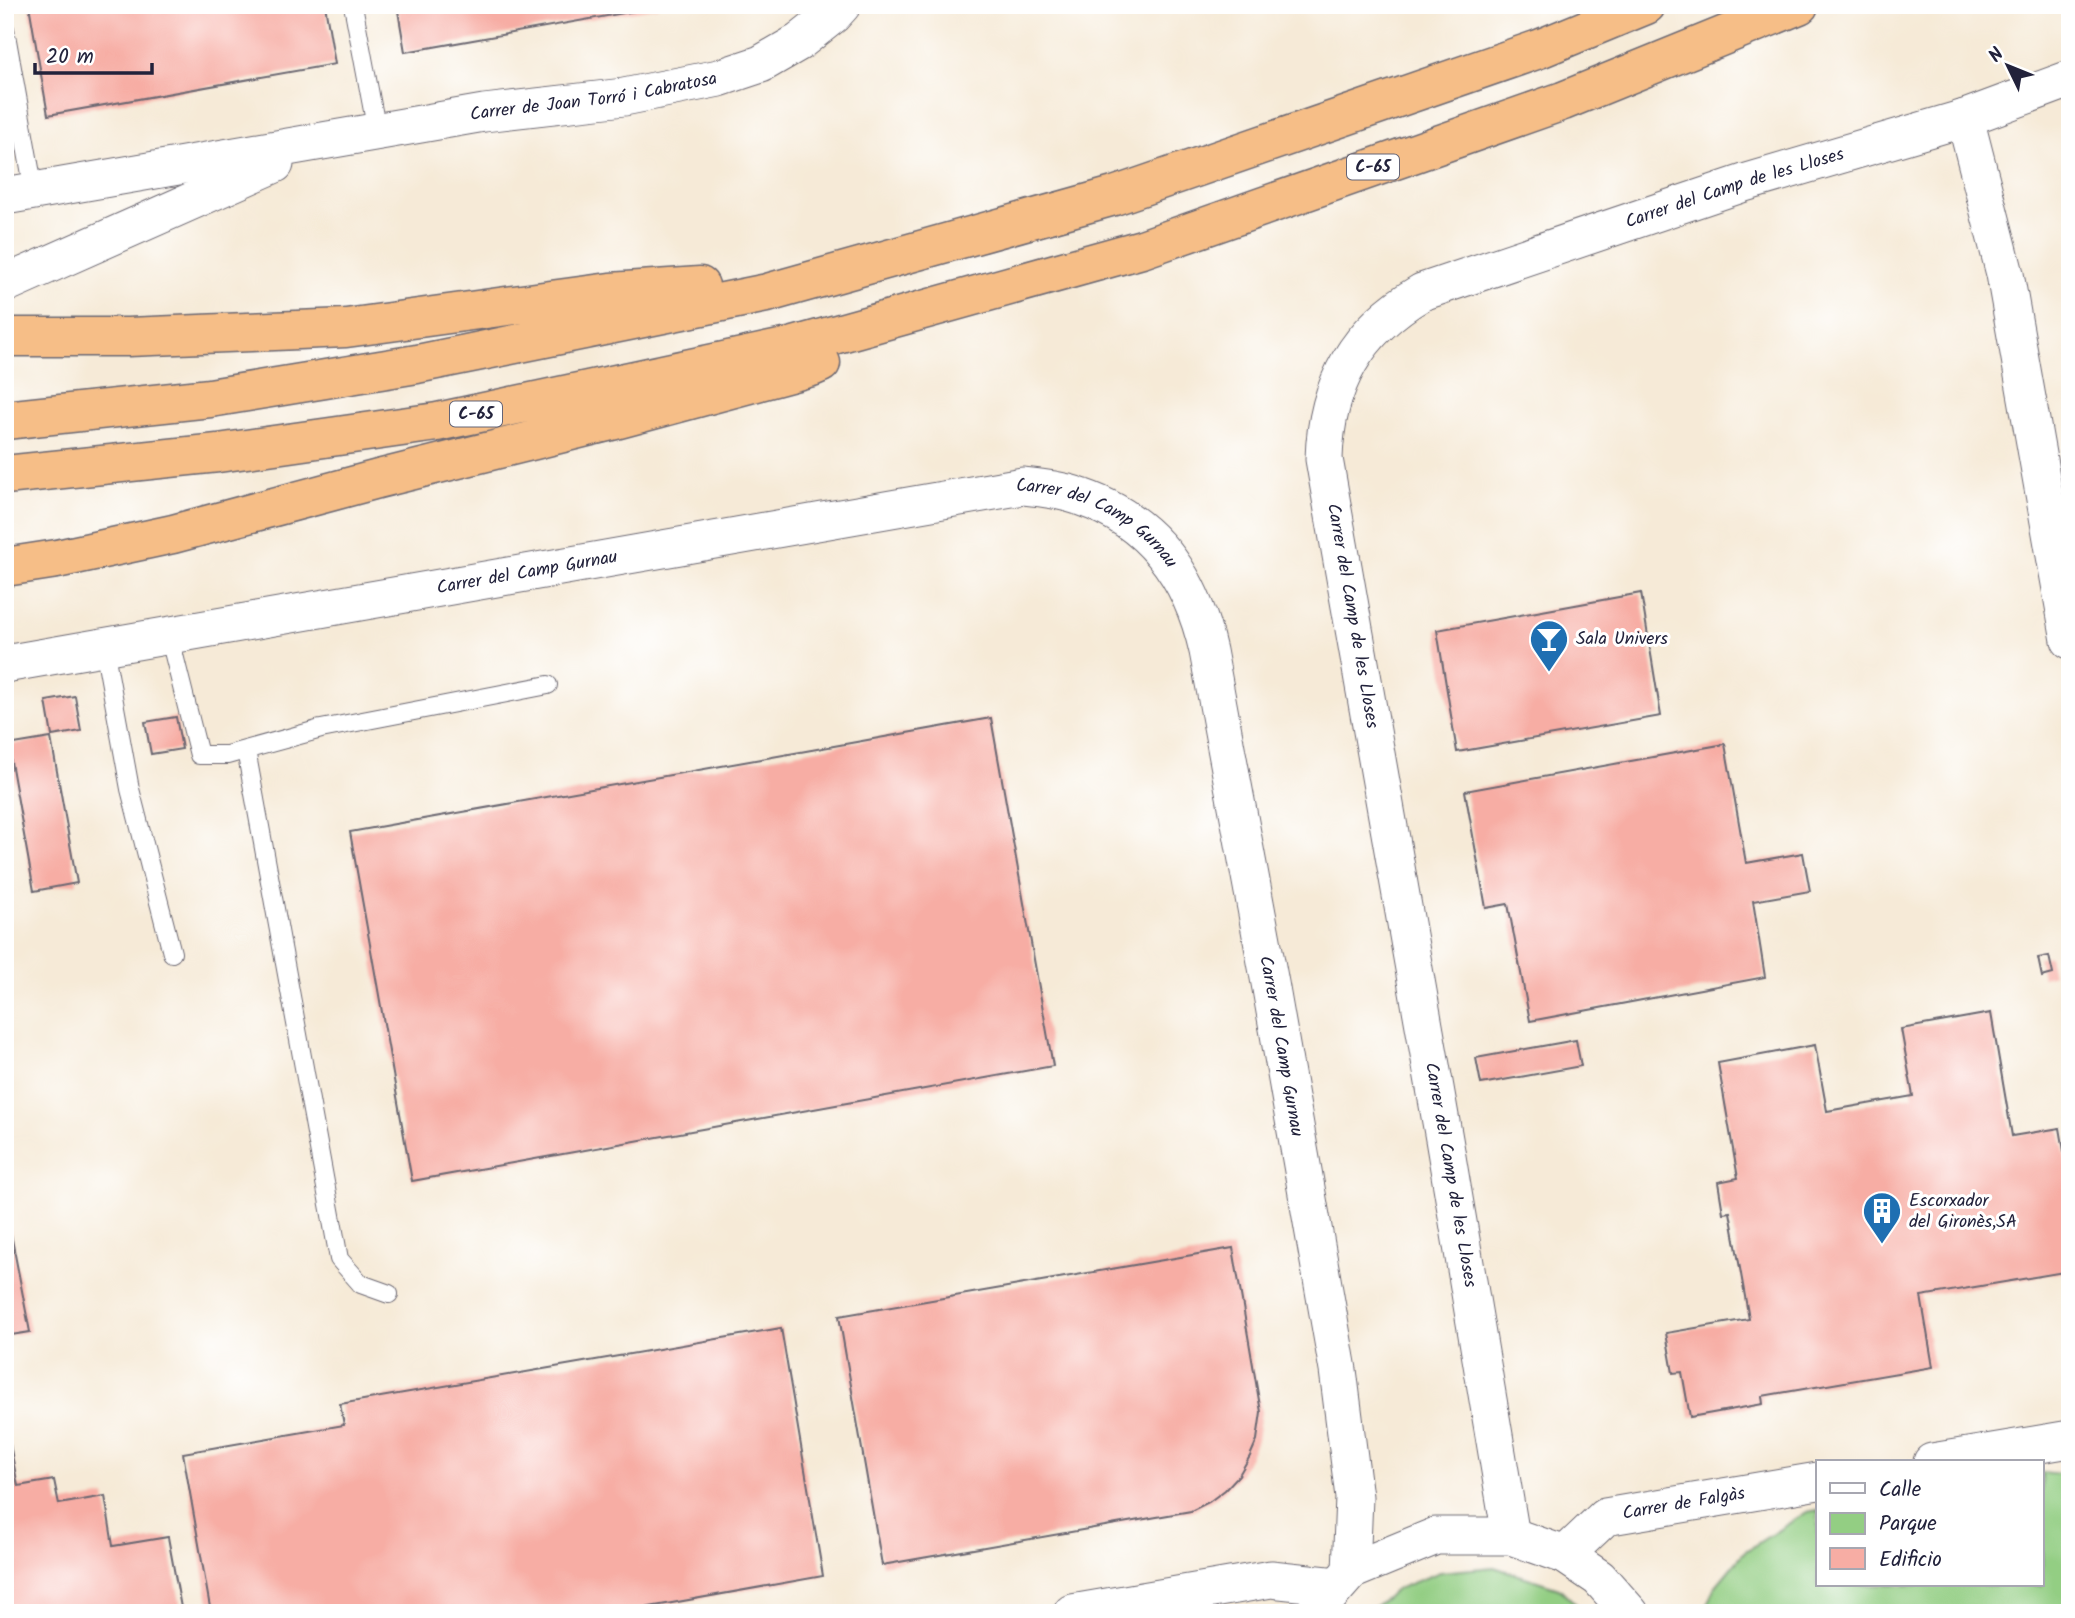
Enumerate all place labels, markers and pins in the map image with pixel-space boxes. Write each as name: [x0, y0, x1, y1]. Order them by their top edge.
bar icon: Sala Univers: [1528, 618, 1570, 673]
place label: Sala Univers: [1576, 625, 1668, 654]
place label: Escorxador del Gironès,SA: [1909, 1187, 2017, 1237]
building icon: Escorxador del Gironès,SA: [1861, 1190, 1903, 1245]

